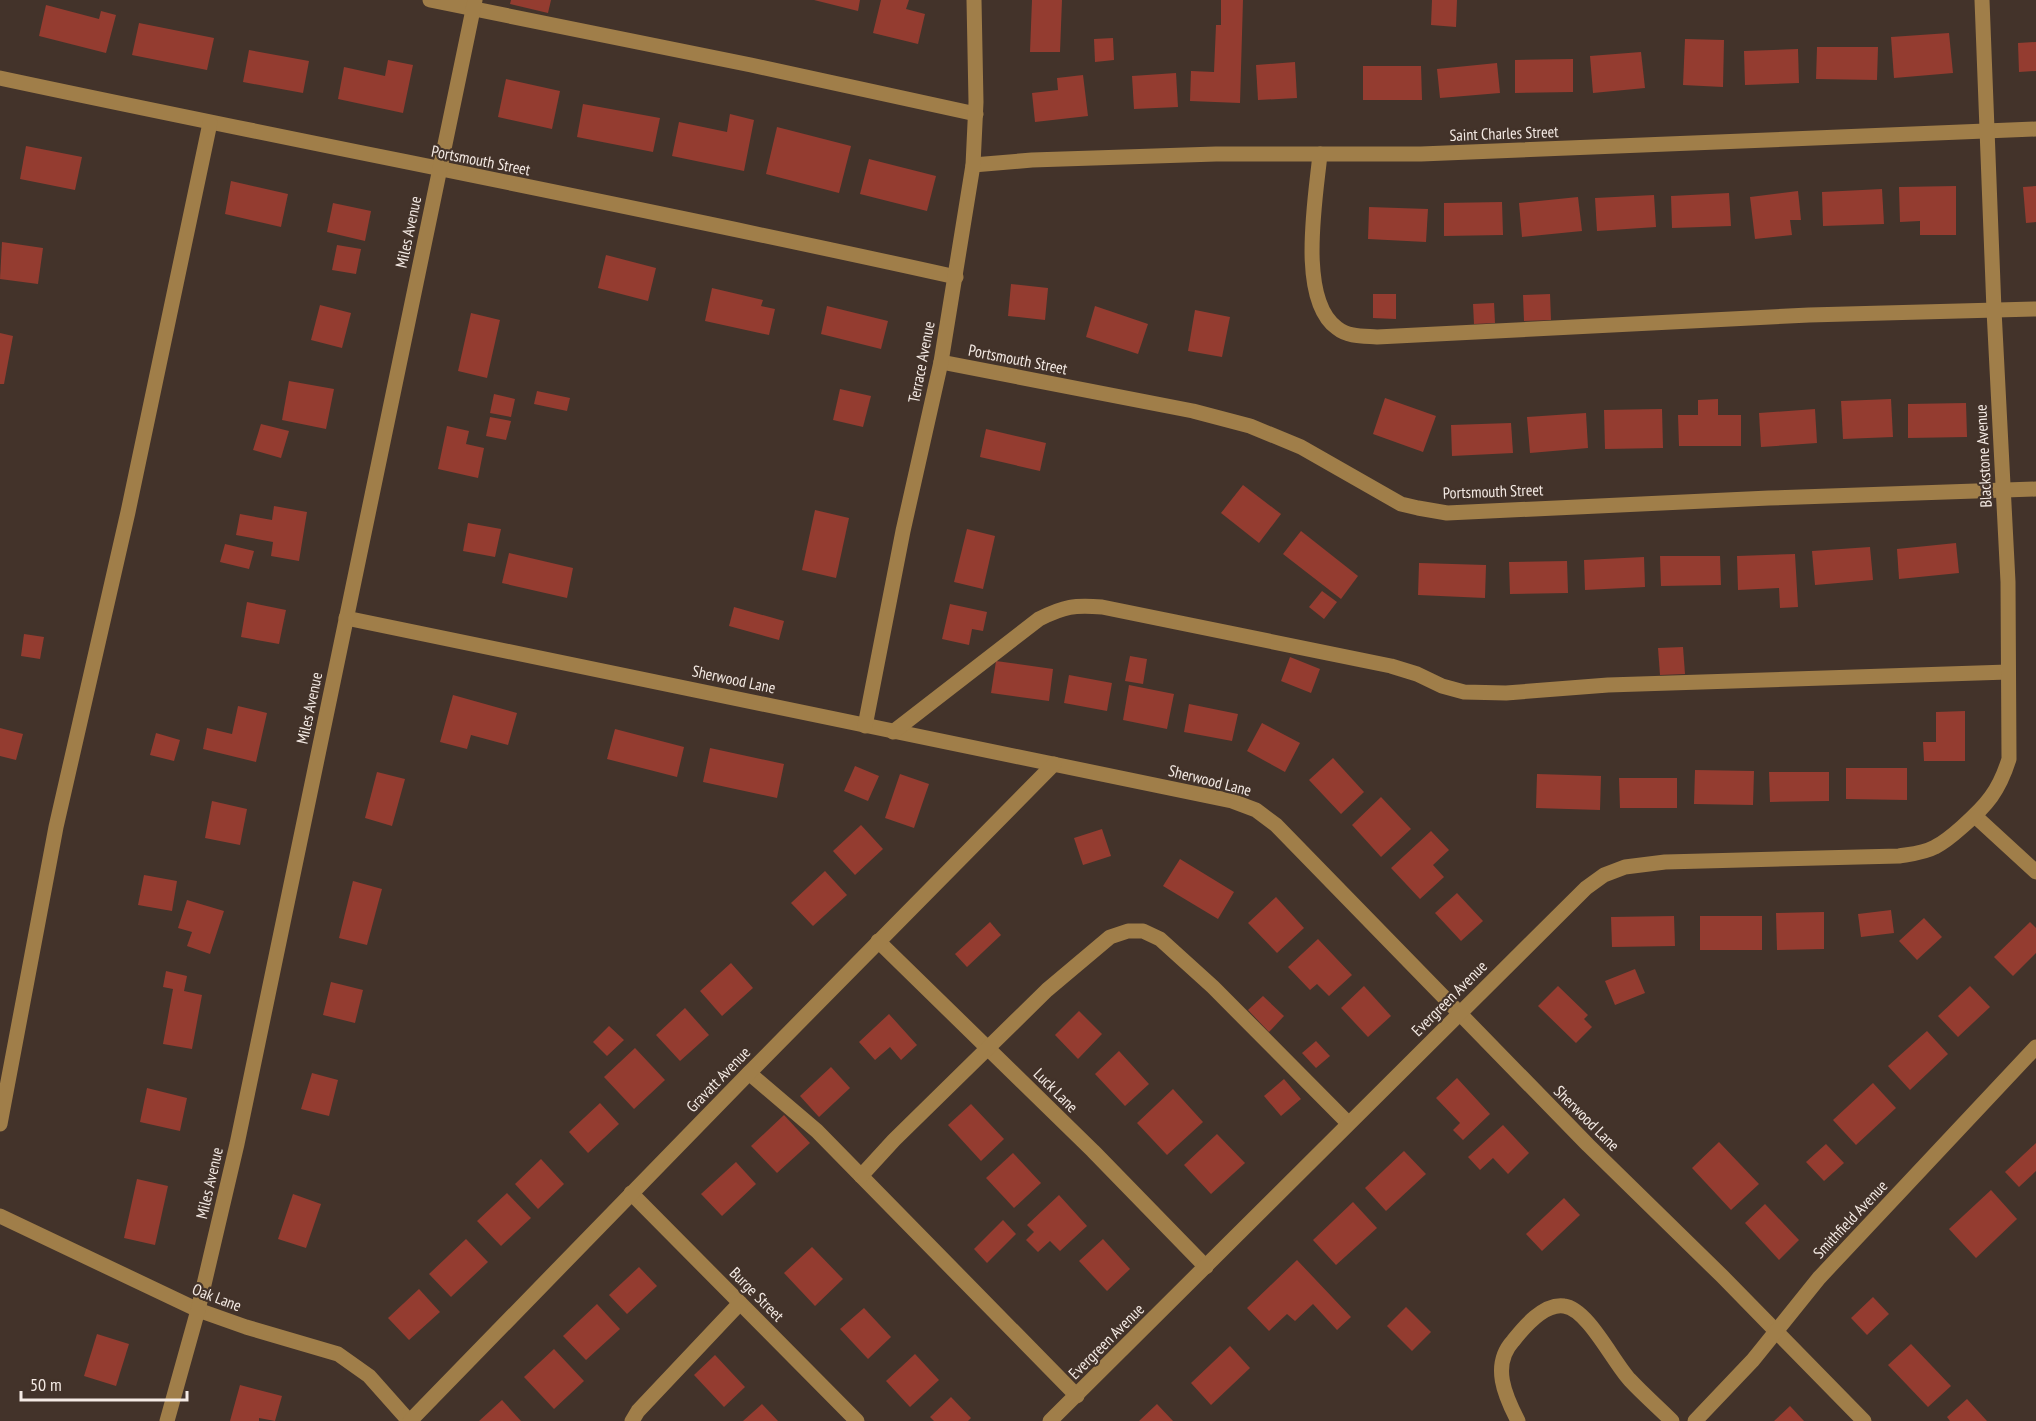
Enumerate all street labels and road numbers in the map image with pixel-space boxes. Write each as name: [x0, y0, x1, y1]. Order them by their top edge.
street label: Saint Charles Street: [1449, 121, 1559, 145]
street label: Portsmouth Street: [430, 141, 533, 180]
street label: Miles Avenue: [391, 194, 425, 270]
street label: Terrace Avenue: [903, 319, 939, 405]
street label: Portsmouth Street: [967, 340, 1070, 379]
street label: Blackstone Avenue: [1970, 404, 1996, 508]
street label: Portsmouth Street: [1442, 479, 1544, 503]
street label: Sherwood Lane: [690, 660, 778, 698]
street label: Miles Avenue: [292, 670, 326, 746]
street label: Sherwood Lane: [1166, 760, 1254, 800]
street label: Evergreen Avenue: [1407, 956, 1491, 1040]
street label: Gravatt Avenue: [682, 1042, 754, 1116]
street label: Luck Lane: [1030, 1064, 1082, 1116]
street label: Sherwood Lane: [1550, 1081, 1624, 1155]
street label: Miles Avenue: [191, 1145, 227, 1221]
street label: Smithfield Avenue: [1809, 1176, 1891, 1262]
street label: Burge Street: [726, 1263, 789, 1326]
street label: Oak Lane: [190, 1279, 244, 1315]
street label: Evergreen Avenue: [1064, 1299, 1148, 1383]

